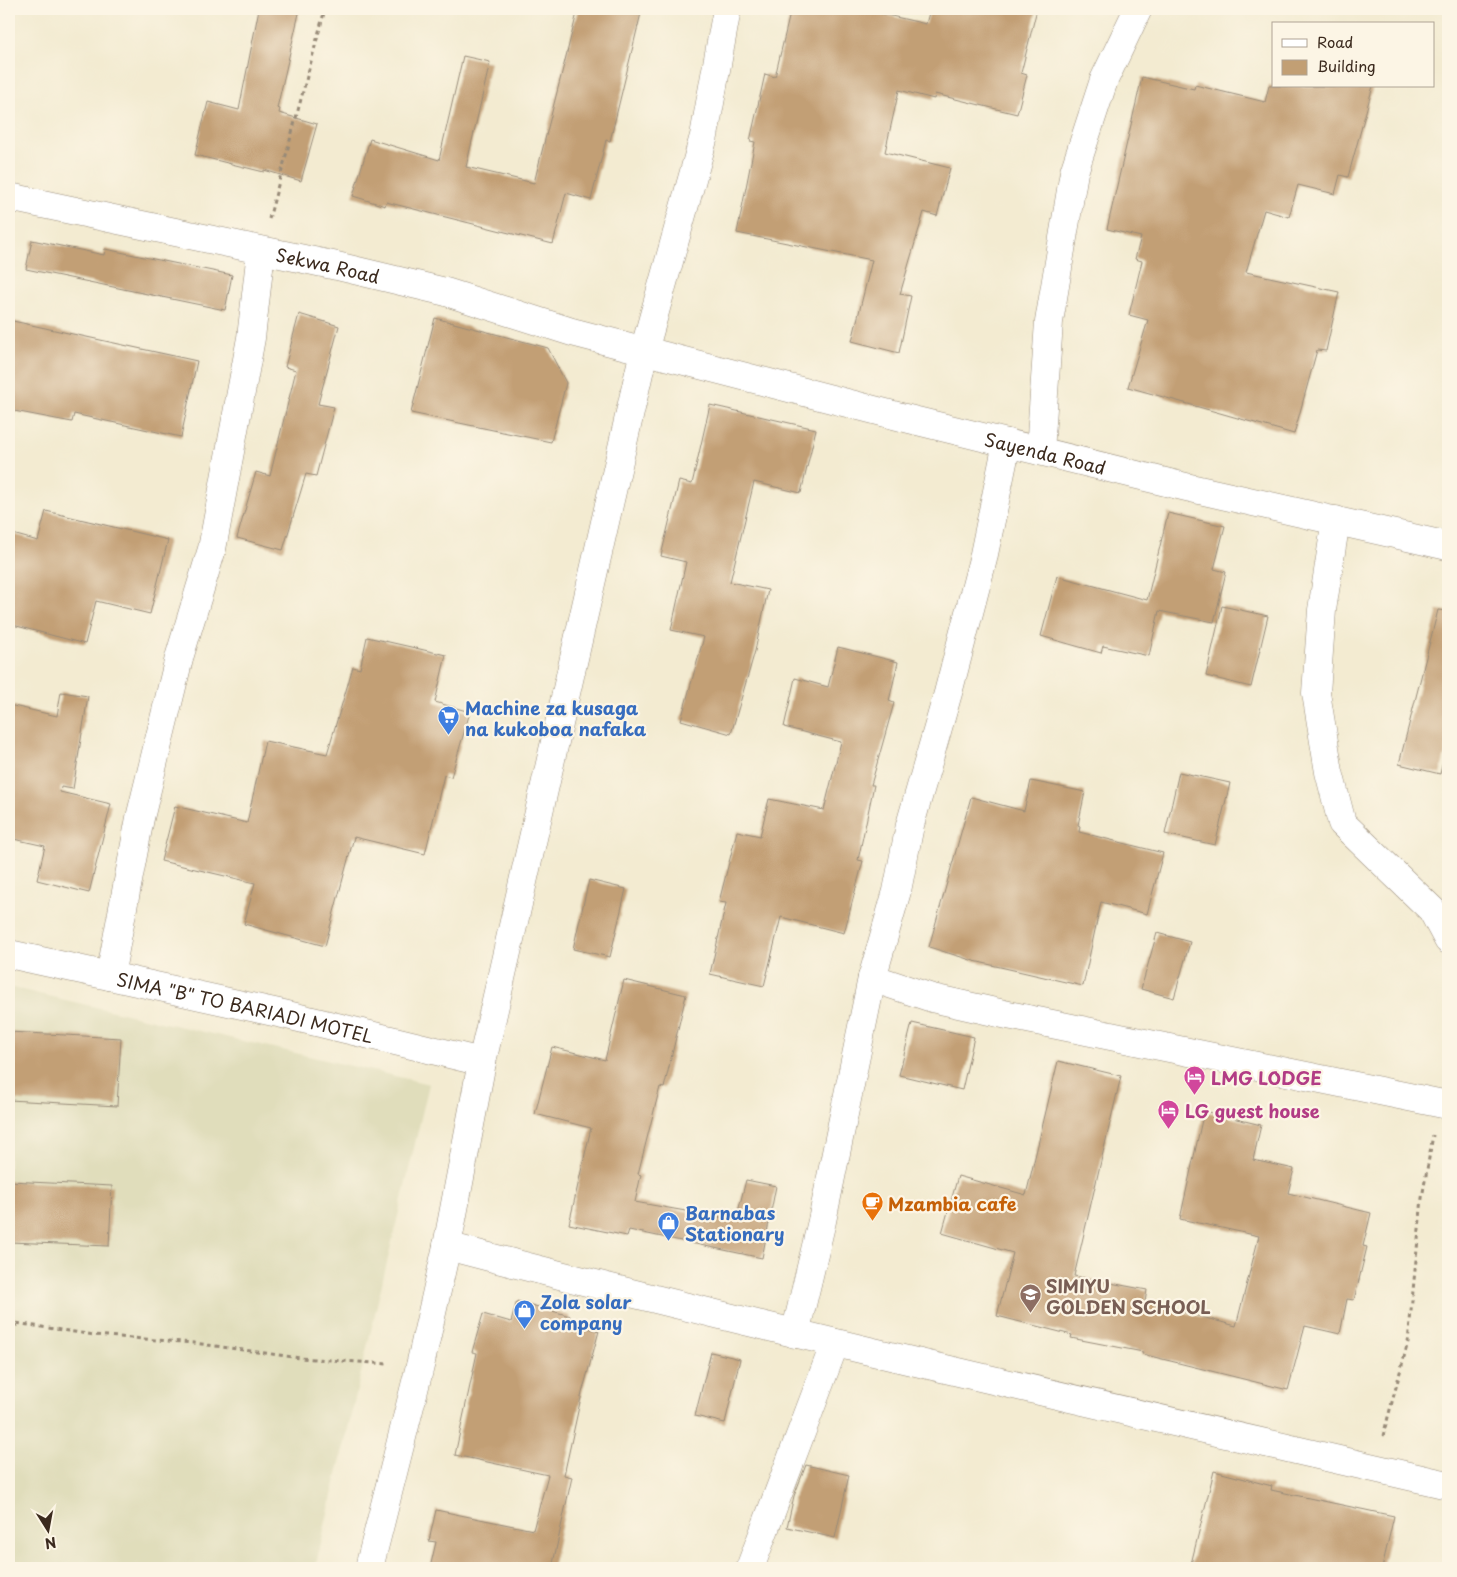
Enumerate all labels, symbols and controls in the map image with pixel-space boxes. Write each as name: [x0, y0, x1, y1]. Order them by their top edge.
legend: [1272, 22, 1434, 88]
text: Road: [1317, 30, 1353, 53]
text: Building: [1317, 54, 1376, 77]
street label: Sekwa Road: [274, 240, 382, 289]
street label: Sayenda Road: [982, 425, 1109, 480]
place label: Machine za kusaga na kukoboa nafaka: [465, 694, 647, 742]
supermarket icon: Machine za kusaga na kukoboa nafaka: [437, 705, 461, 736]
street label: SIMA "B" TO BARIADI MOTEL: [114, 965, 376, 1049]
place label: LMG LODGE: [1211, 1064, 1322, 1091]
hotel icon: LMG LODGE: [1183, 1065, 1207, 1096]
place label: LG guest house: [1185, 1097, 1320, 1124]
hotel icon: LG guest house: [1157, 1098, 1181, 1129]
place label: Mzambia cafe: [888, 1190, 1017, 1217]
cafe icon: Mzambia cafe: [860, 1191, 884, 1222]
place label: Barnabas Stationary: [685, 1199, 784, 1247]
shop icon: Barnabas Stationary: [657, 1210, 681, 1241]
place label: SIMIYU GOLDEN SCHOOL: [1046, 1272, 1211, 1320]
school or university icon: SIMIYU GOLDEN SCHOOL: [1018, 1283, 1042, 1314]
place label: Zola solar company: [540, 1288, 632, 1336]
shop icon: Zola solar company: [512, 1299, 536, 1330]
north arrow: [22, 1504, 72, 1554]
text: N: [43, 1532, 58, 1555]

